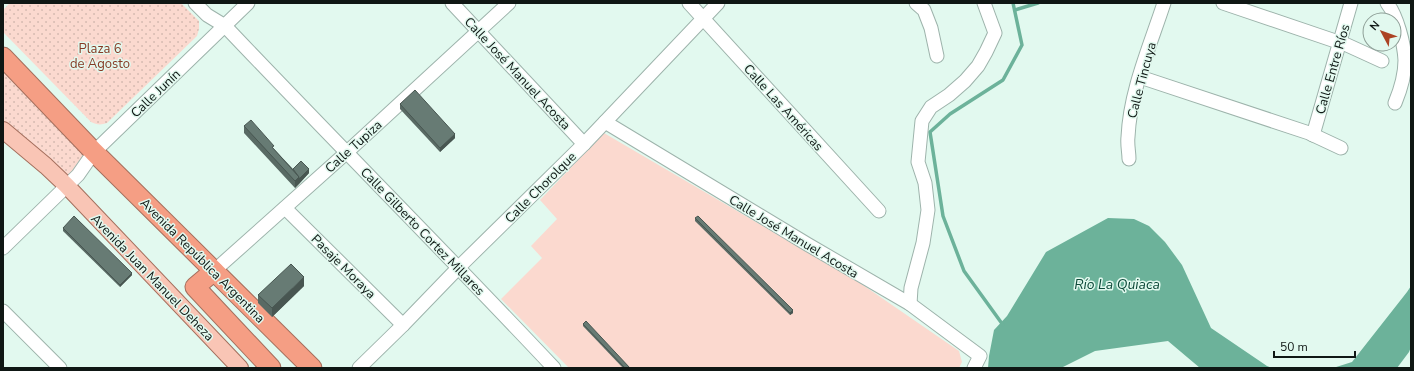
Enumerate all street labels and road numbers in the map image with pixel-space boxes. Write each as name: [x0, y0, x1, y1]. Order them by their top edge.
street label: Calle José Manuel Acosta: [460, 13, 574, 134]
street label: Calle Entre Ríos: [1312, 22, 1354, 116]
street label: Calle Tincuya: [1123, 40, 1161, 120]
street label: Calle Las Américas: [739, 60, 827, 155]
street label: Calle Junín: [127, 65, 184, 122]
street label: Calle Tupiza: [321, 116, 386, 177]
street label: Calle Chorolque: [501, 148, 580, 227]
street label: Calle Gilberto Cortez Millares: [356, 164, 488, 300]
street label: Calle José Manuel Acosta: [725, 191, 862, 283]
street label: Avenida República Argentina: [136, 194, 269, 327]
street label: Avenida Juan Manuel Deheza: [87, 210, 218, 345]
street label: Pasaje Moraya: [307, 230, 380, 303]

